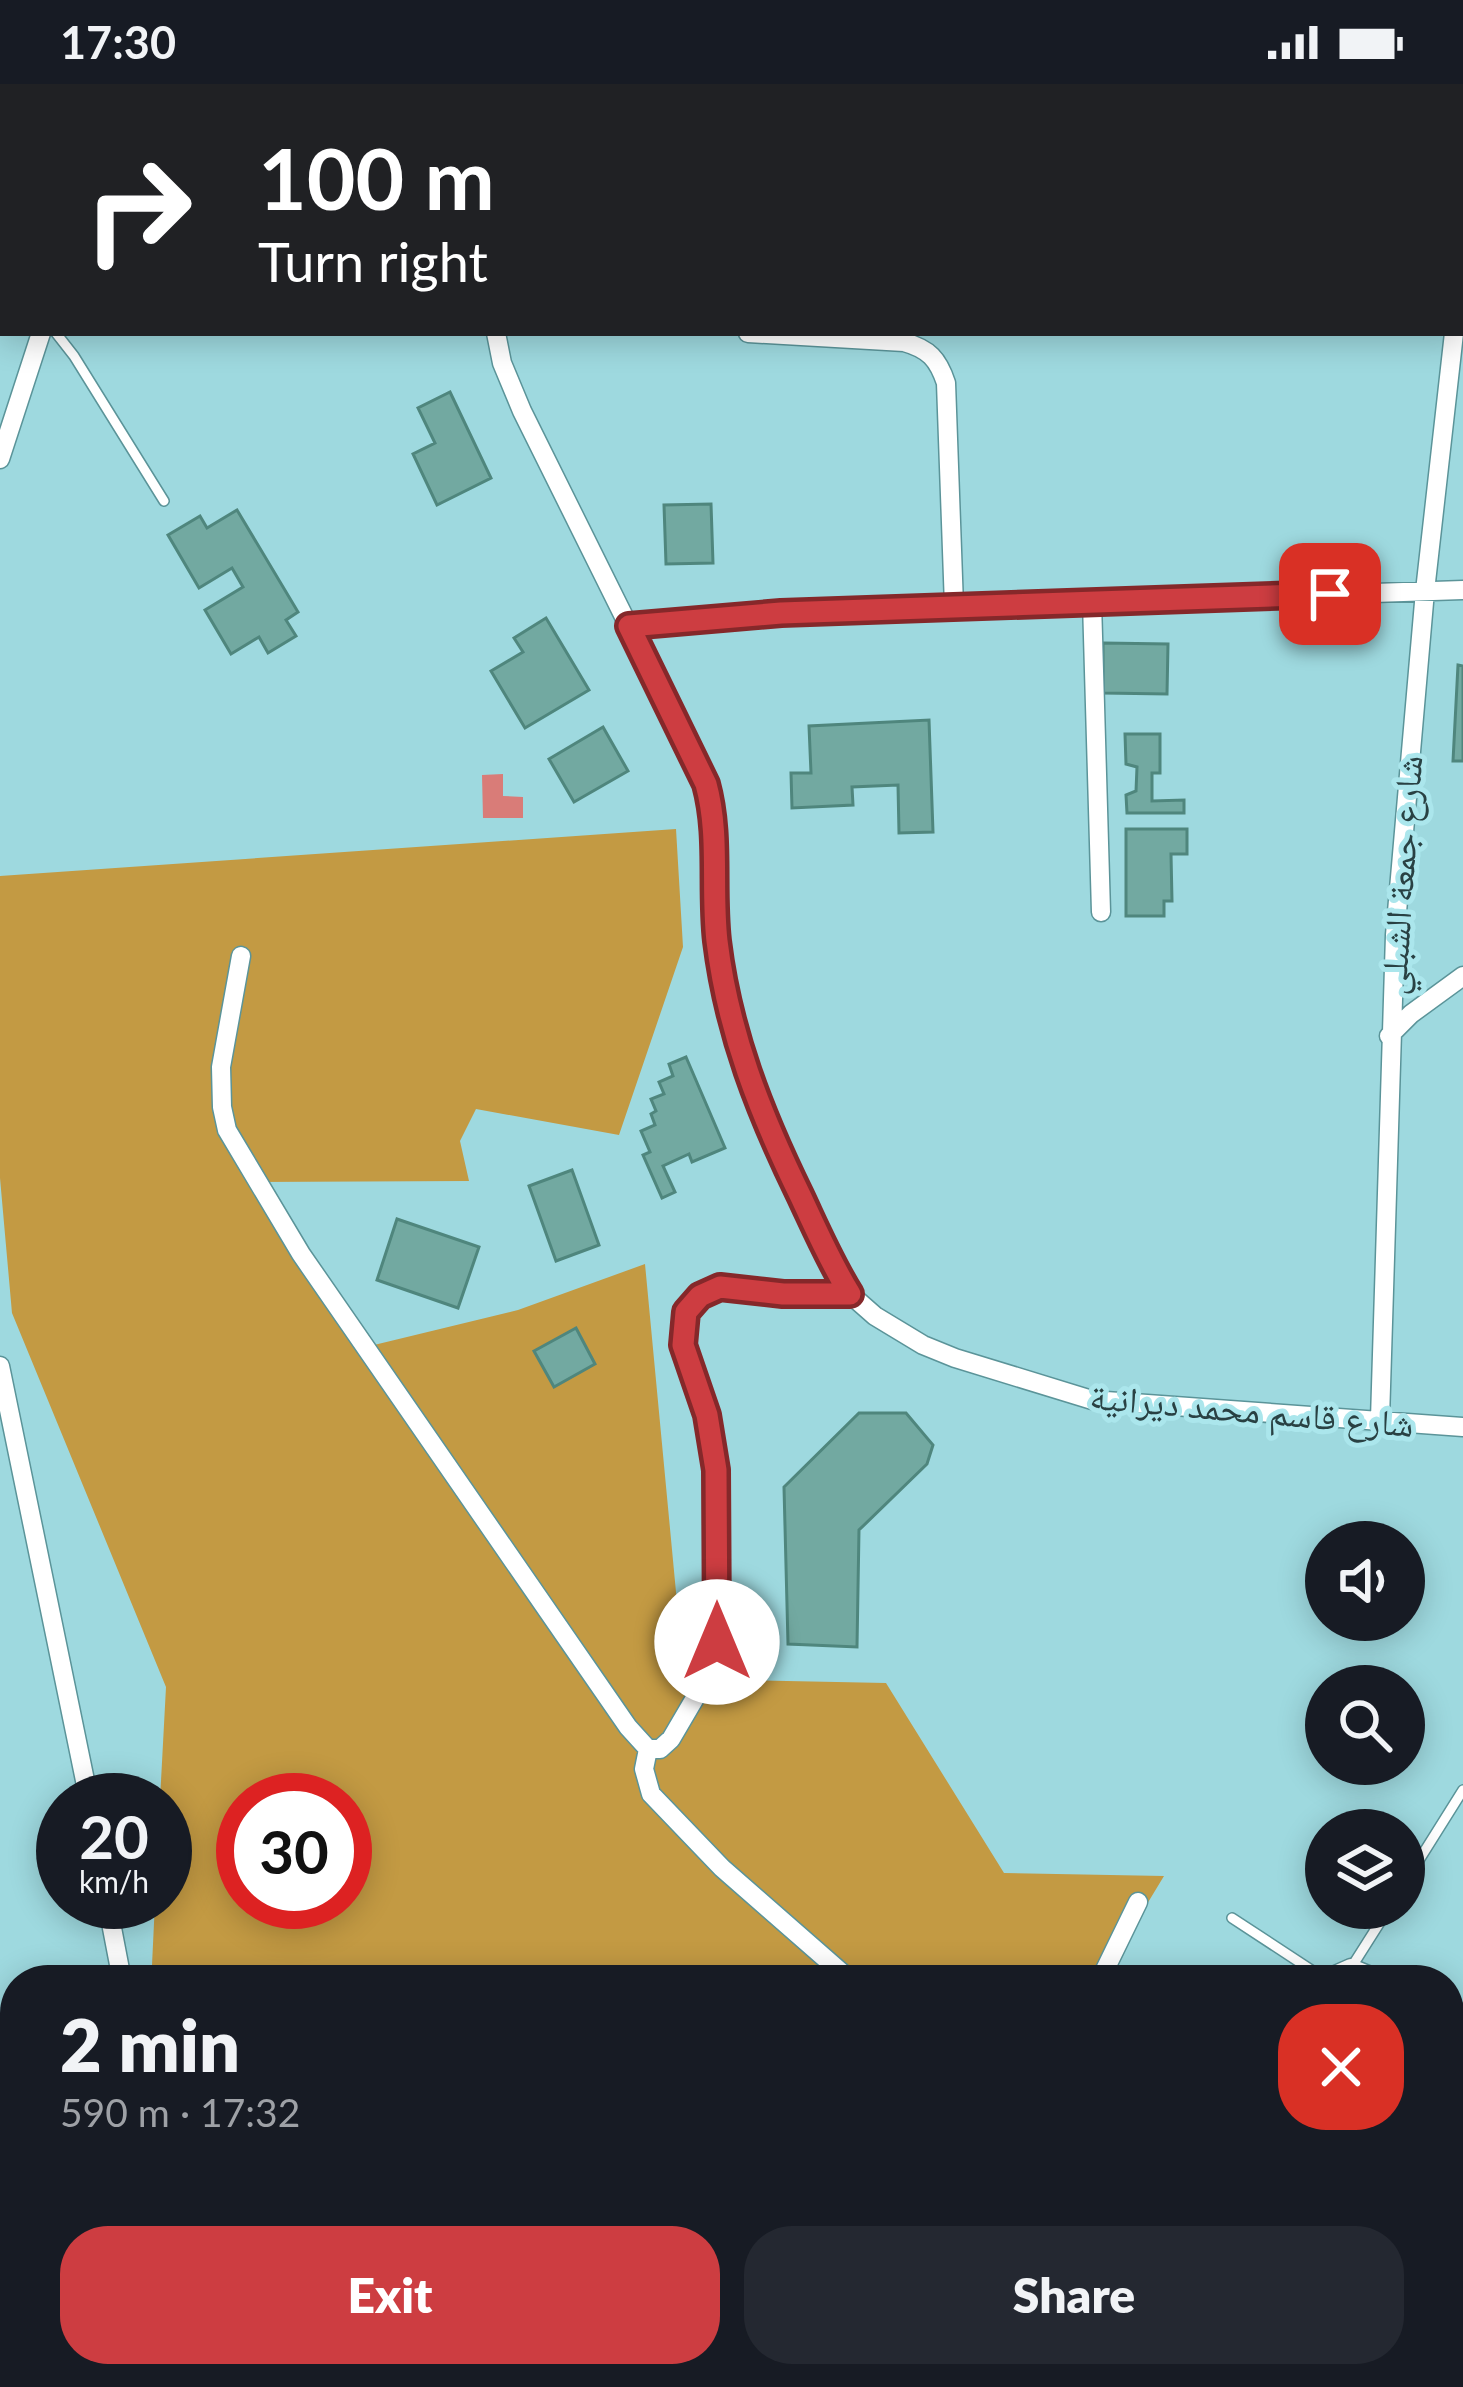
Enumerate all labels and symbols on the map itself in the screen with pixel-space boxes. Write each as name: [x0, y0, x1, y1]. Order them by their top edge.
pin: [1279, 543, 1381, 645]
street label: شارع جمعة الشبلي: [1370, 754, 1438, 997]
street label: شارع قاسم محمد ديرانية: [1088, 1373, 1416, 1448]
position arrow: [654, 1579, 780, 1705]
speed limit sign: 30: [216, 1773, 372, 1929]

